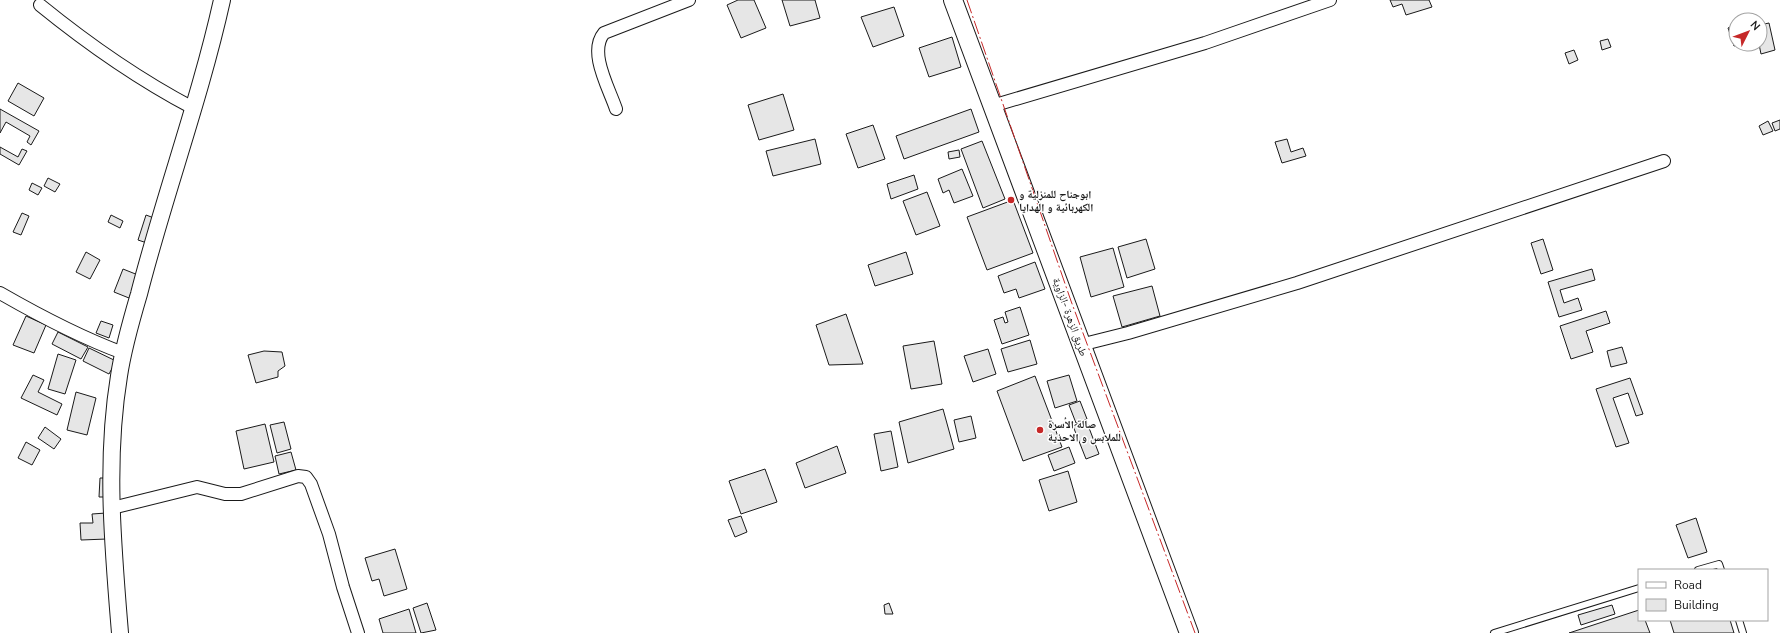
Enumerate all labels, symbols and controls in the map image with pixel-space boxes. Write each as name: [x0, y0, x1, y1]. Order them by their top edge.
north arrow: [1728, 12, 1768, 52]
text: N: [1747, 18, 1763, 34]
place label: ابوجناح للمنزلية و الكهربائية و الهدايا: [1019, 187, 1093, 215]
marker: ابوجناح للمنزلية و الكهربائية و الهدايا: [1006, 195, 1016, 205]
street label: طريق الزهرة -الزاوية: [1049, 276, 1091, 358]
place label: صالة الأسرة للملابس و الاحذية: [1048, 417, 1121, 445]
marker: صالة الأسرة للملابس و الاحذية: [1035, 425, 1045, 435]
legend: [1638, 569, 1768, 621]
text: Road: [1674, 577, 1702, 593]
text: Building: [1674, 597, 1719, 613]

